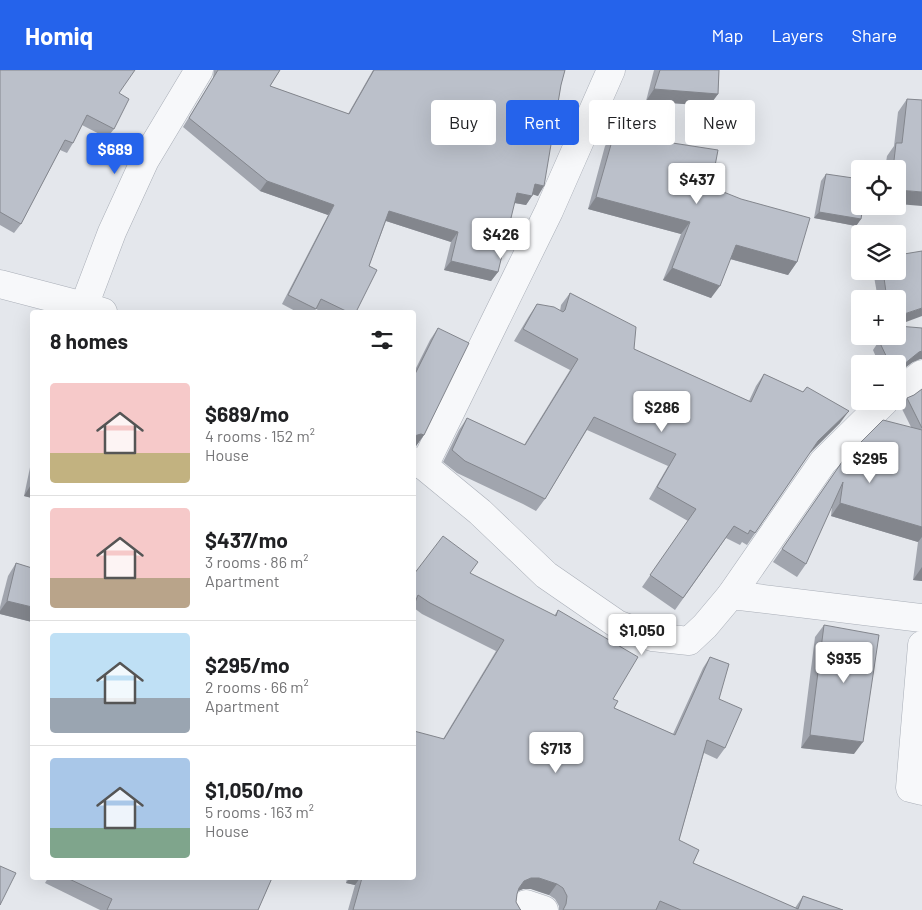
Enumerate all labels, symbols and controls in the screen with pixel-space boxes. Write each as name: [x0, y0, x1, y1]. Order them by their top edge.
text: Homiq: [25, 21, 93, 50]
text: Map: [711, 24, 743, 46]
text: Layers: [771, 24, 824, 46]
text: Share: [852, 24, 897, 46]
chip: Buy: [431, 100, 496, 145]
chip: Rent: [506, 100, 579, 145]
chip: Filters: [589, 100, 675, 145]
chip: New: [685, 100, 755, 145]
pin: $689: [85, 132, 145, 175]
text: $689: [98, 139, 132, 158]
map controls: [851, 160, 906, 410]
button: locate: [851, 160, 906, 215]
pin: $437: [667, 162, 727, 205]
text: $437: [679, 169, 715, 188]
pin: $426: [471, 218, 531, 260]
text: $426: [483, 224, 519, 243]
button: layers: [851, 225, 906, 280]
button: +: [851, 290, 906, 345]
icon: filters: [368, 326, 396, 354]
text: 8 homes: [50, 328, 128, 353]
button: −: [851, 355, 906, 410]
pin: $286: [632, 390, 692, 433]
text: $286: [644, 397, 680, 416]
text: $689/mo: [205, 401, 289, 426]
icon: home: [90, 403, 150, 463]
text: 4 rooms · 152 m²: [205, 426, 315, 445]
pin: $295: [840, 442, 900, 484]
text: House: [205, 445, 249, 464]
text: $295: [852, 448, 888, 467]
text: $437/mo: [205, 527, 288, 552]
icon: home: [90, 528, 150, 588]
text: 3 rooms · 86 m²: [205, 552, 309, 571]
text: Apartment: [205, 571, 280, 590]
pin: $1,050: [601, 614, 683, 656]
text: $1,050: [619, 620, 665, 639]
pin: $935: [814, 642, 874, 684]
text: $935: [827, 648, 861, 667]
text: $295/mo: [205, 652, 290, 677]
icon: home: [90, 653, 150, 713]
text: 2 rooms · 66 m²: [205, 677, 309, 696]
text: Apartment: [205, 696, 280, 715]
pin: $713: [526, 732, 586, 774]
text: $713: [540, 738, 572, 757]
text: $1,050/mo: [205, 777, 303, 802]
icon: home: [90, 778, 150, 838]
text: 5 rooms · 163 m²: [205, 802, 314, 821]
text: House: [205, 821, 249, 840]

